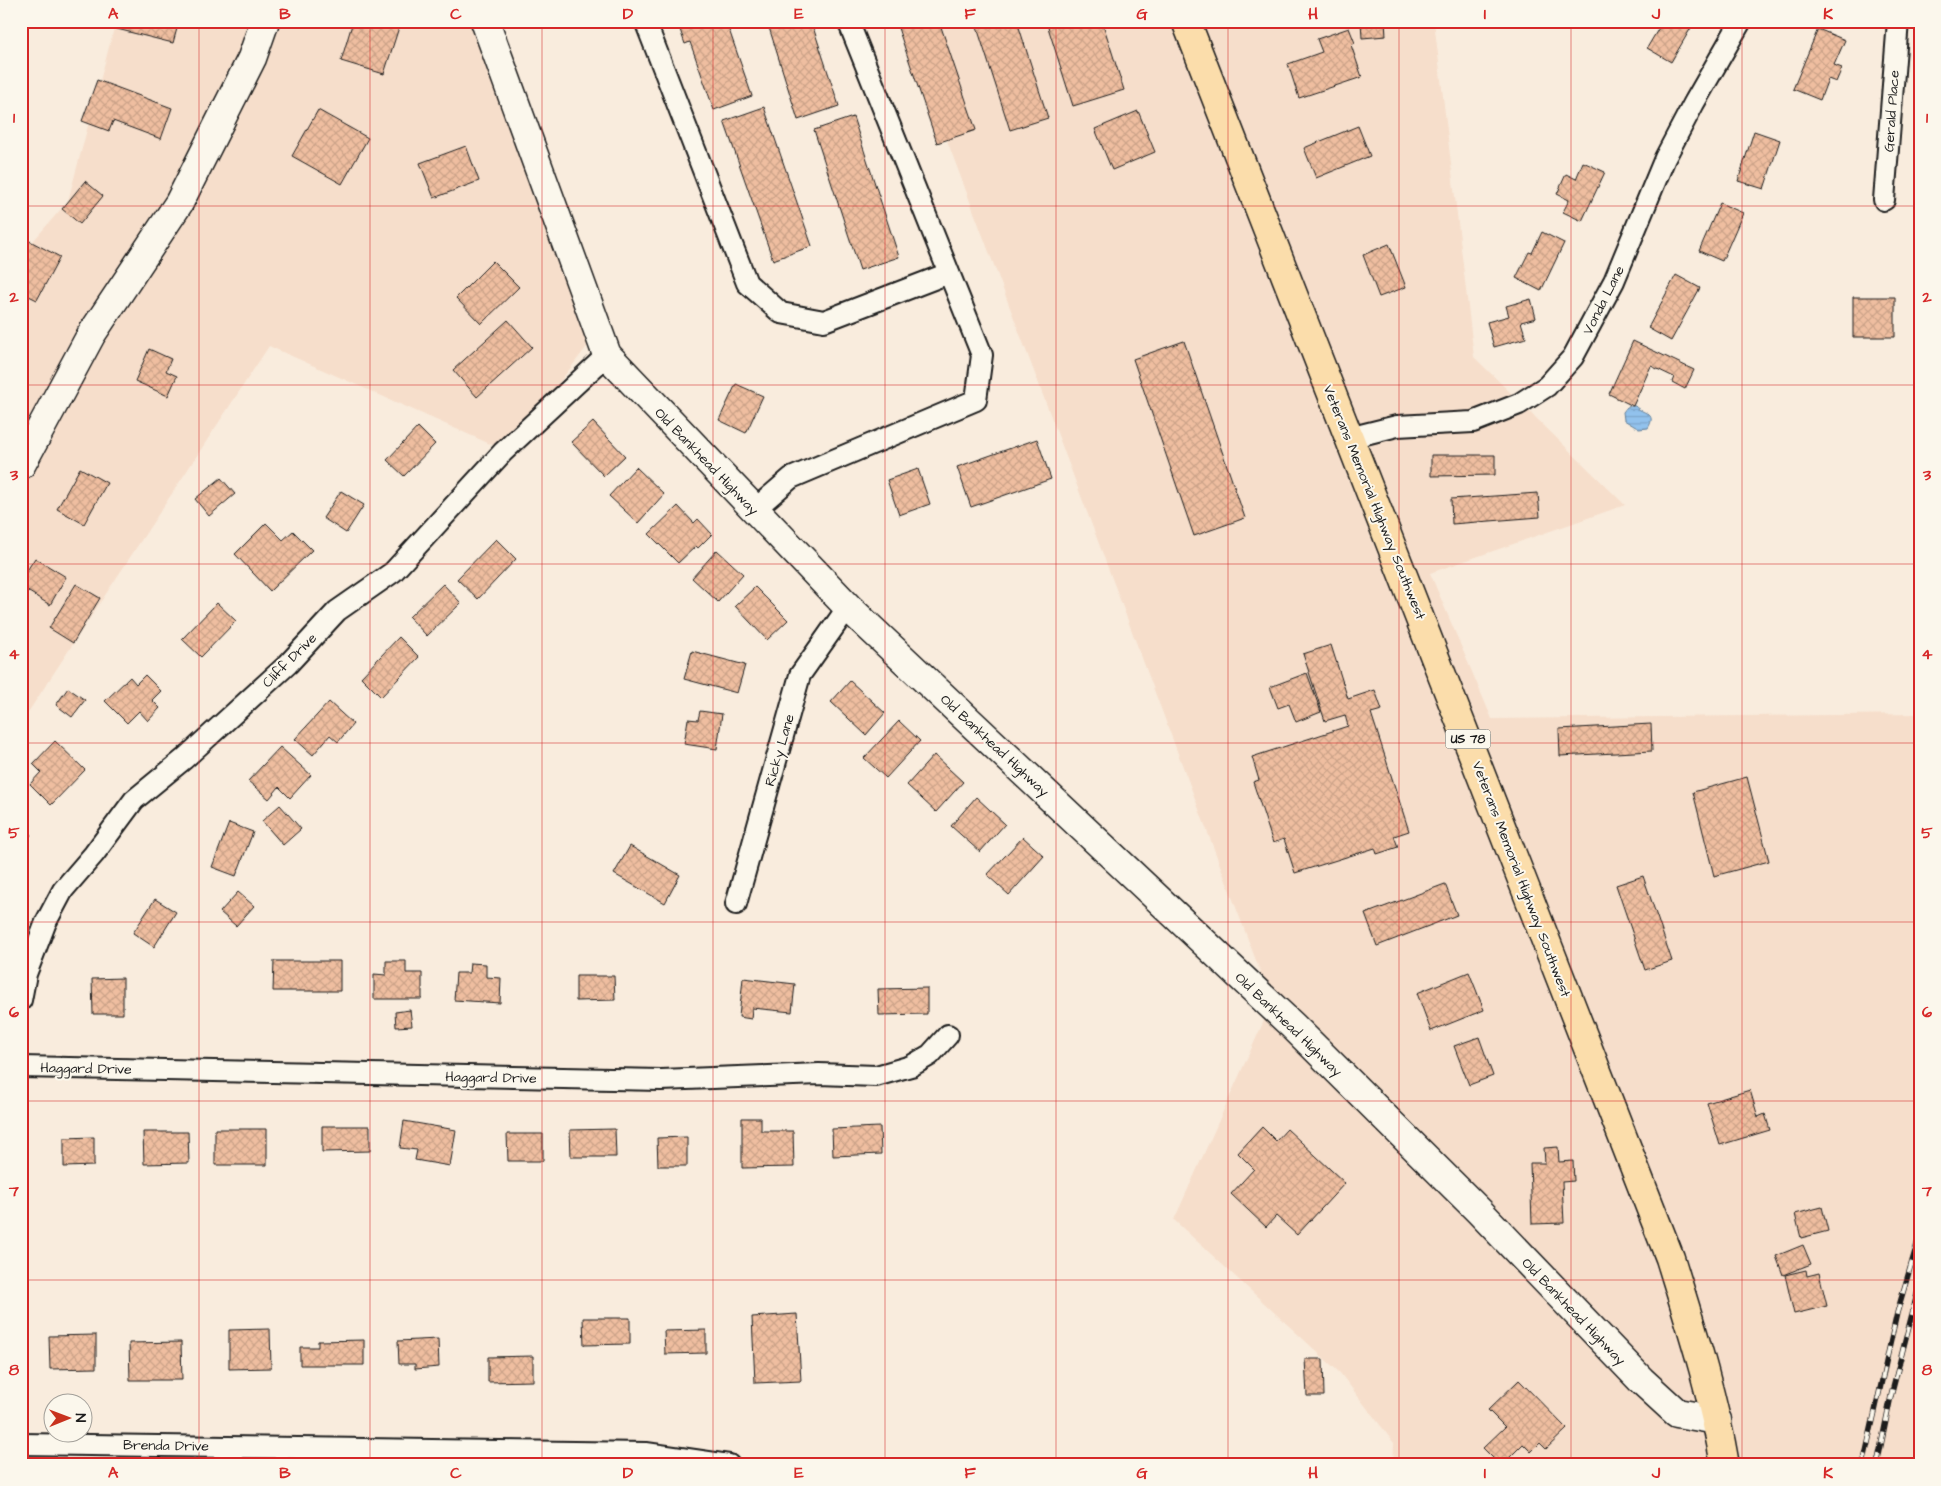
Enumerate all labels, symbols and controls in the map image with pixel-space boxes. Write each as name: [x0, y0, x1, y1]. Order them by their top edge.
text: A: [108, 3, 119, 25]
text: B: [279, 3, 291, 25]
text: C: [450, 3, 462, 25]
text: D: [623, 3, 634, 25]
text: E: [794, 3, 804, 25]
text: F: [964, 3, 976, 25]
text: G: [1136, 3, 1148, 25]
text: H: [1308, 3, 1318, 25]
text: I: [1484, 3, 1486, 25]
text: J: [1651, 3, 1661, 25]
text: K: [1823, 3, 1833, 25]
street label: Gerald Place: [1879, 69, 1905, 153]
text: 1: [13, 107, 16, 129]
text: 1: [1926, 107, 1929, 129]
street label: Vonda Lane: [1578, 262, 1630, 338]
text: 2: [8, 286, 19, 308]
text: 2: [1921, 286, 1932, 308]
street label: Veterans Memorial Highway Southwest: [1318, 382, 1431, 623]
street label: Old Bankhead Highway: [650, 404, 763, 520]
text: 3: [9, 464, 19, 486]
text: 3: [1922, 464, 1932, 486]
street label: Cliff Drive: [258, 629, 322, 693]
text: 4: [9, 643, 20, 665]
text: 4: [1922, 643, 1933, 665]
street label: Old Bankhead Highway: [935, 690, 1053, 802]
street label: Ricky Lane: [760, 711, 800, 789]
road number: US 78: [1446, 730, 1490, 749]
street label: Veterans Memorial Highway Southwest: [1467, 758, 1576, 1001]
text: 5: [8, 822, 20, 844]
text: 5: [1921, 822, 1933, 844]
street label: Old Bankhead Highway: [1230, 968, 1347, 1082]
text: 6: [9, 1001, 19, 1023]
text: 6: [1922, 1001, 1932, 1023]
street label: Haggard Drive: [40, 1058, 132, 1080]
street label: Haggard Drive: [445, 1067, 537, 1089]
text: 7: [8, 1180, 19, 1202]
text: 7: [1921, 1180, 1932, 1202]
street label: Old Bankhead Highway: [1517, 1254, 1630, 1370]
text: 8: [9, 1359, 20, 1381]
text: 8: [1922, 1359, 1933, 1381]
north arrow: [42, 1394, 92, 1444]
text: N: [70, 1413, 90, 1423]
street label: Brenda Drive: [123, 1435, 210, 1457]
text: A: [108, 1462, 119, 1484]
text: B: [279, 1462, 291, 1484]
text: C: [450, 1462, 462, 1484]
text: D: [623, 1462, 634, 1484]
text: E: [794, 1462, 804, 1484]
text: F: [964, 1462, 976, 1484]
text: G: [1136, 1462, 1148, 1484]
text: H: [1308, 1462, 1318, 1484]
text: I: [1484, 1462, 1486, 1484]
text: J: [1651, 1462, 1661, 1484]
text: K: [1823, 1462, 1833, 1484]

